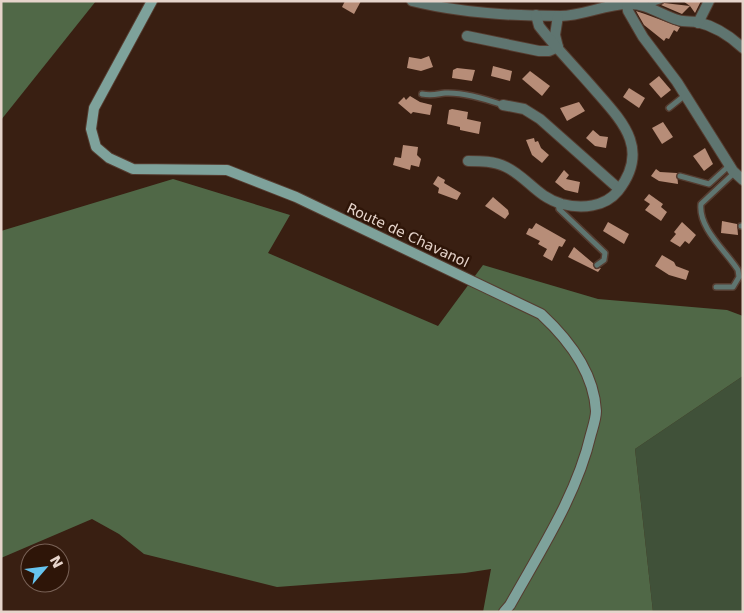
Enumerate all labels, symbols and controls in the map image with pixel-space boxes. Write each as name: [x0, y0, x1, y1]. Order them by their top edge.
street label: Route de Chavanol: [345, 200, 471, 270]
north arrow: [20, 543, 70, 593]
text: N: [47, 553, 66, 571]

